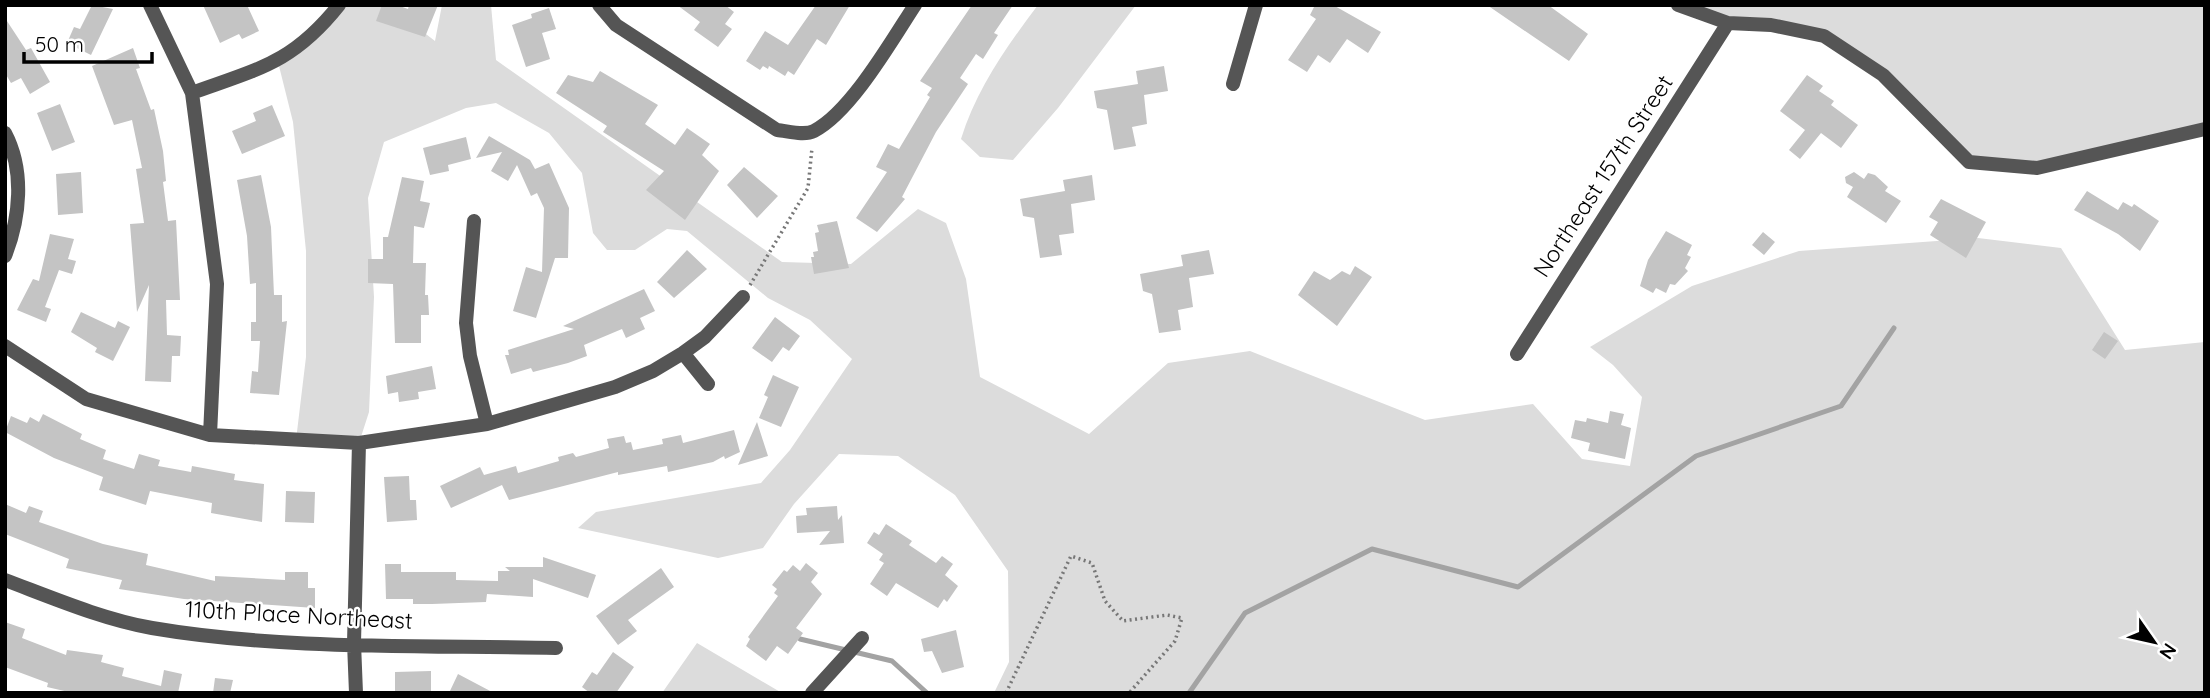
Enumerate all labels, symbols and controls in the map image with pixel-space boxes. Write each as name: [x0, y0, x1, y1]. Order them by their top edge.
scale bar: [24, 21, 152, 65]
text: 50 m: [35, 31, 84, 57]
street label: Northeast 157th Street: [1526, 69, 1679, 282]
street label: 110th Place Northeast: [184, 594, 414, 635]
north arrow: [2119, 607, 2189, 677]
text: N: [2154, 639, 2182, 664]

